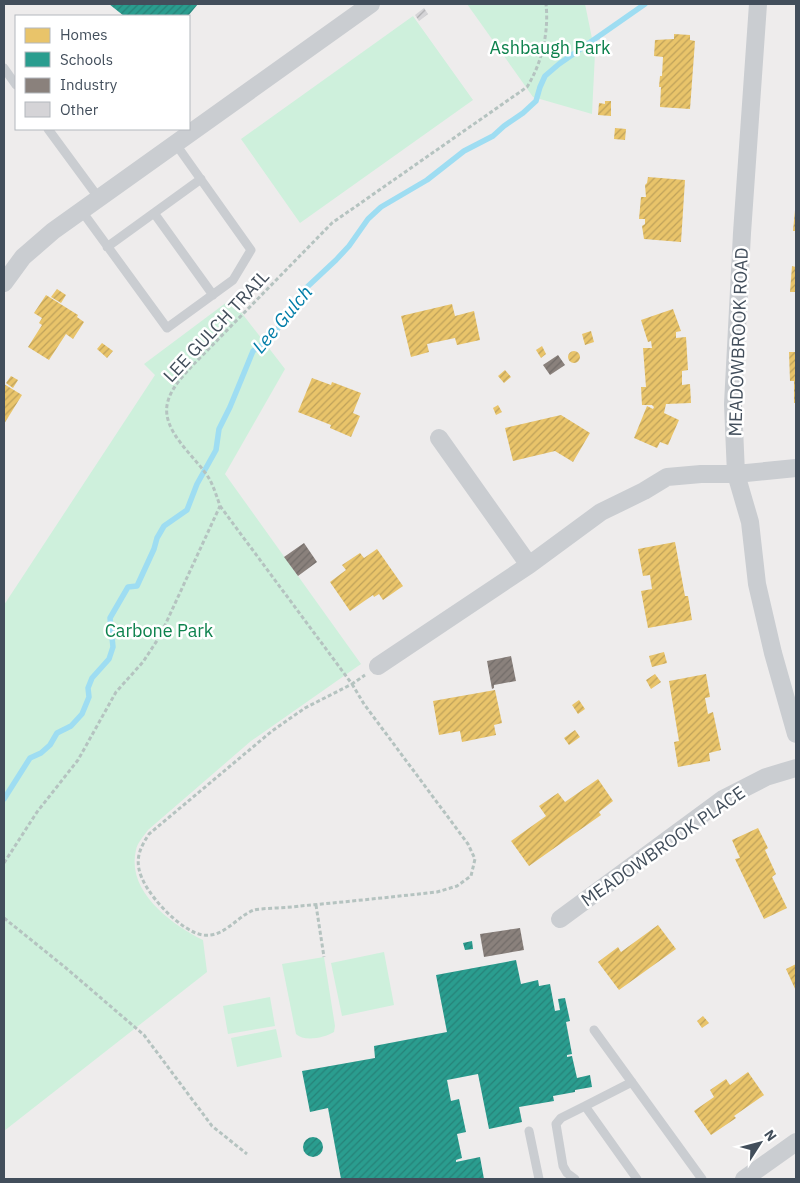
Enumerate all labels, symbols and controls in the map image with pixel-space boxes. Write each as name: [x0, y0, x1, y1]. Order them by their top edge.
legend: [15, 15, 190, 130]
text: Homes: [60, 25, 108, 44]
park label: Ashbaugh Park: [489, 36, 611, 59]
text: Schools: [60, 50, 113, 69]
text: Industry: [60, 75, 118, 94]
text: Other: [60, 100, 99, 119]
street label: MEADOWBROOK ROAD: [723, 247, 753, 437]
street label: LEE GULCH TRAIL: [158, 265, 274, 387]
water label: Lee Gulch: [247, 280, 317, 358]
park label: Carbone Park: [105, 619, 214, 642]
street label: MEADOWBROOK PLACE: [577, 781, 749, 911]
north arrow: [735, 1118, 785, 1168]
text: N: [760, 1126, 781, 1145]

